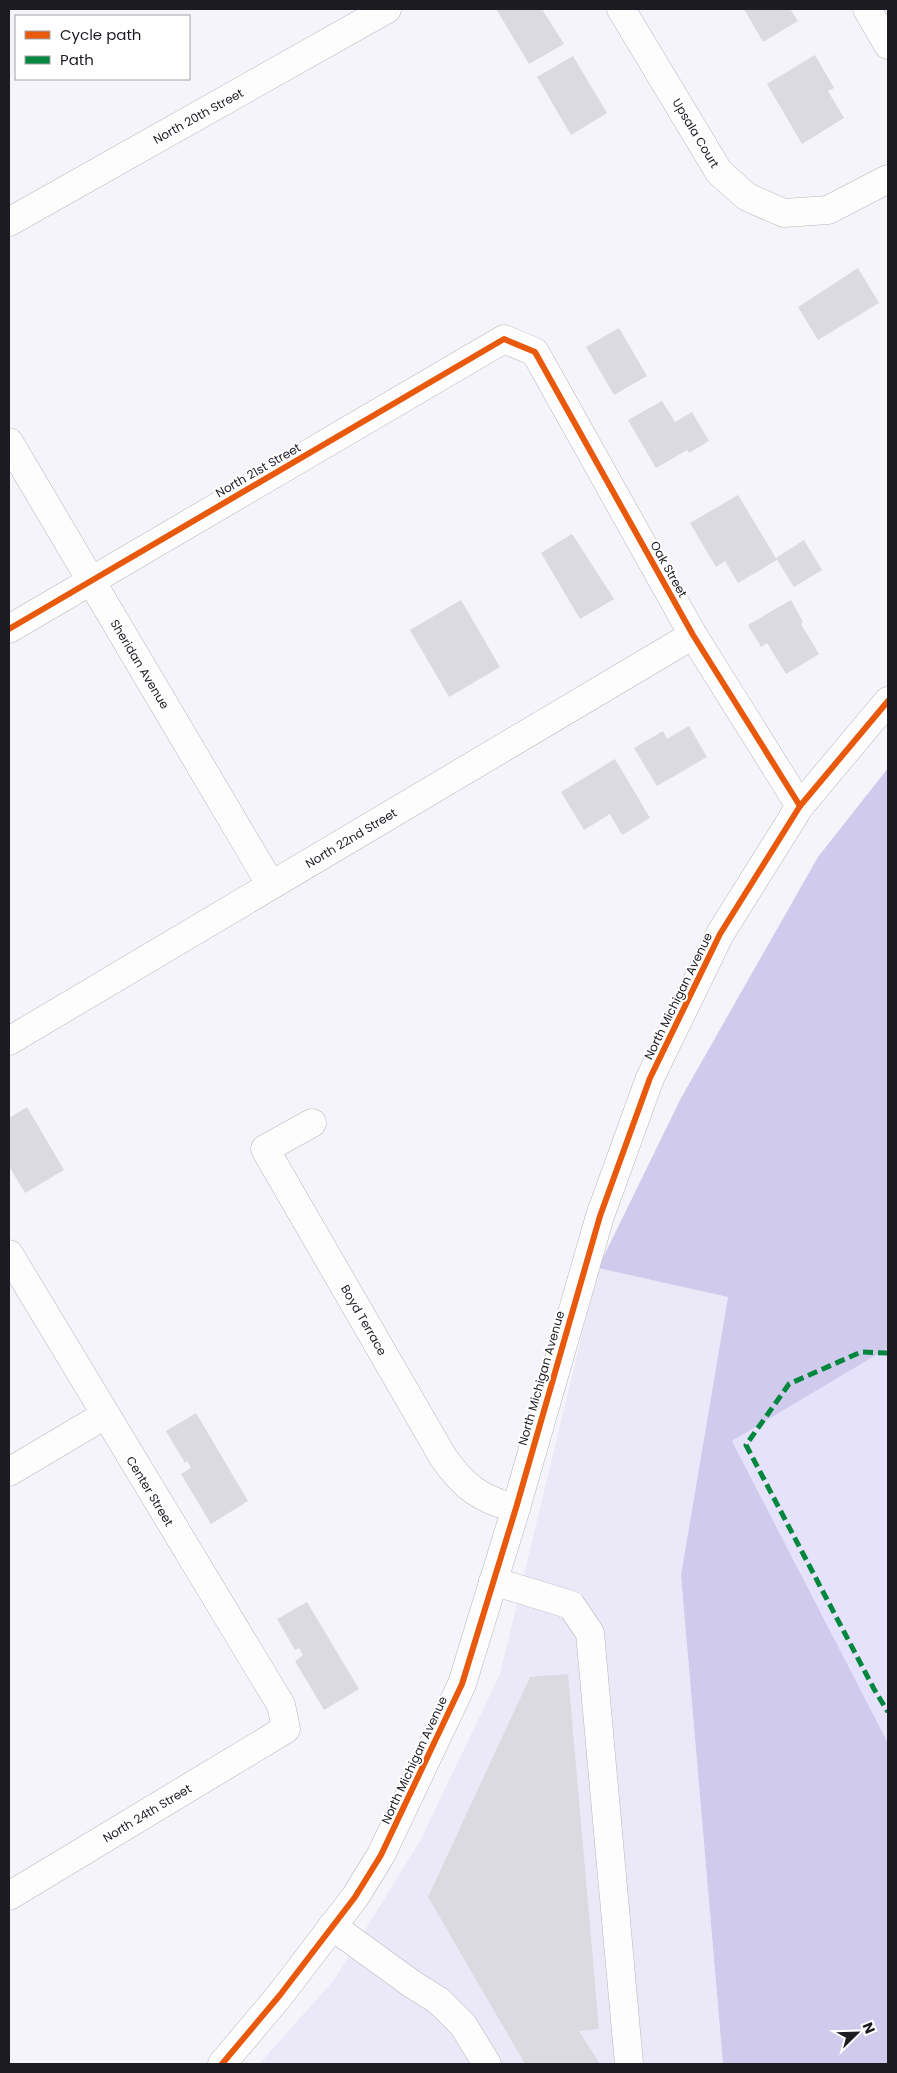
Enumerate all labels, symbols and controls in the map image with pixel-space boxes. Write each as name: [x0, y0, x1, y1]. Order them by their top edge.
legend: [15, 15, 190, 80]
text: Cycle path: [60, 24, 141, 45]
text: Path: [60, 49, 94, 70]
street label: North 20th Street: [150, 84, 246, 148]
street label: Upsala Court: [669, 95, 723, 171]
street label: North 21st Street: [212, 439, 304, 501]
street label: Oak Street: [647, 538, 691, 600]
street label: Sheridan Avenue: [107, 616, 173, 712]
street label: North 22nd Street: [302, 804, 400, 872]
street label: North Michigan Avenue: [640, 930, 716, 1062]
street label: Boyd Terrace: [337, 1282, 391, 1358]
street label: North Michigan Avenue: [514, 1309, 568, 1447]
street label: Center Street: [122, 1453, 178, 1529]
street label: North Michigan Avenue: [377, 1693, 451, 1827]
street label: North 24th Street: [99, 1780, 195, 1846]
north arrow: [832, 2008, 882, 2058]
text: N: [858, 2019, 880, 2037]

